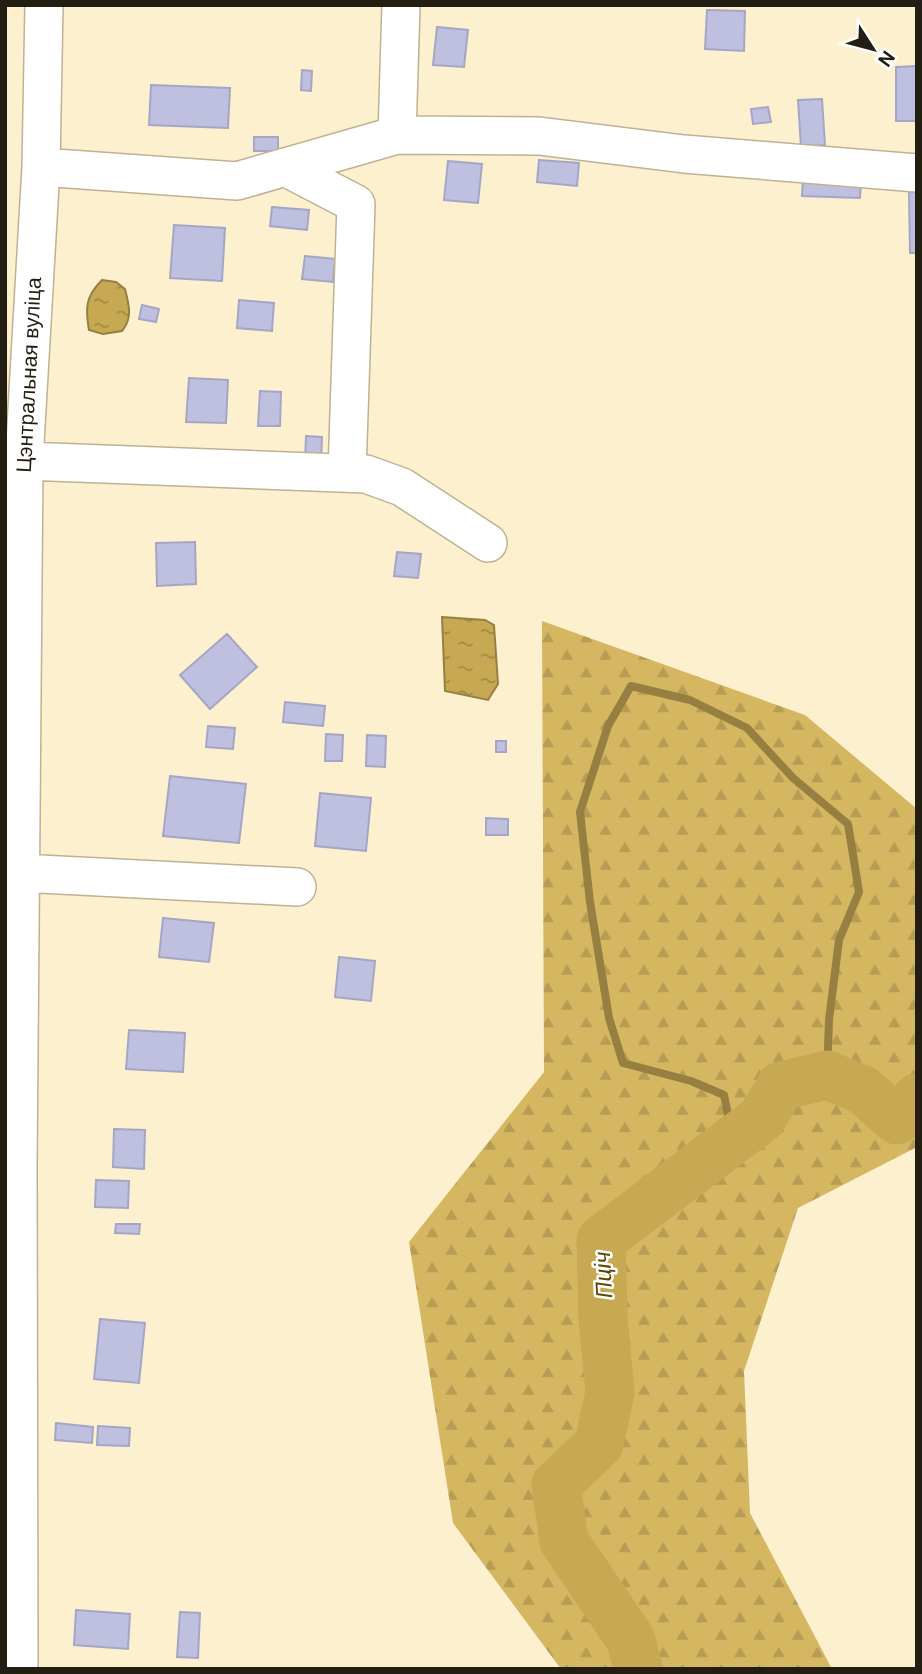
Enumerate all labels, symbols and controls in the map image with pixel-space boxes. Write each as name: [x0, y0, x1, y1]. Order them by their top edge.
north arrow: [838, 14, 908, 84]
text: N: [872, 46, 901, 72]
street label: Цэнтральная вуліца: [10, 276, 48, 473]
water label: Пціч: [587, 1251, 619, 1299]

